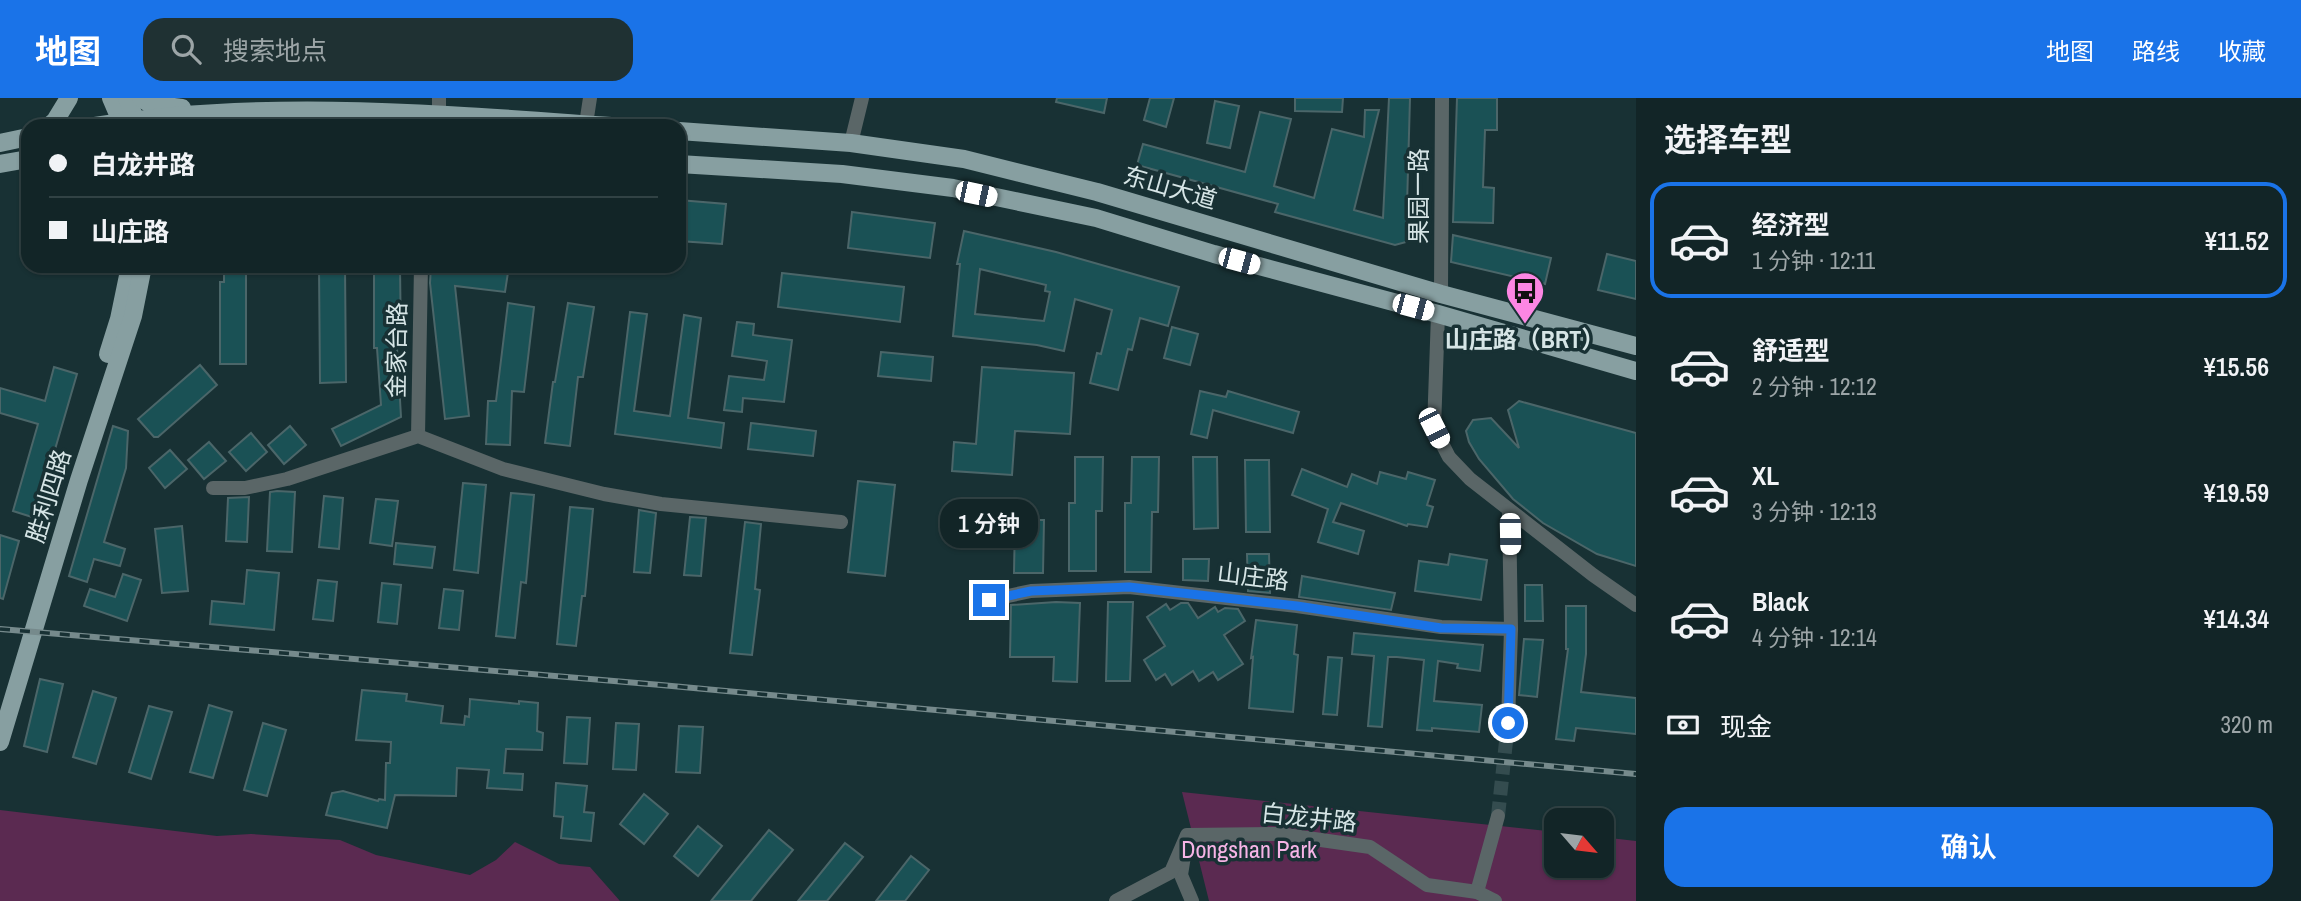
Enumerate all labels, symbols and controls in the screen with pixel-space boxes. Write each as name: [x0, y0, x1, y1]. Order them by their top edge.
search box: [143, 18, 633, 81]
text: 地图: [35, 29, 101, 73]
icon: search: [167, 30, 205, 68]
text: 搜索地点: [223, 33, 327, 68]
text: 地图: [2046, 35, 2094, 67]
text: 路线: [2132, 35, 2180, 67]
text: 收藏: [2218, 35, 2266, 67]
text: 选择车型: [1664, 118, 1792, 161]
text: 白龙井路: [91, 147, 195, 182]
street label: 果园一路: [1402, 148, 1434, 244]
street label: 东山大道: [1120, 158, 1221, 216]
car: [954, 179, 999, 209]
text: 经济型: [1752, 207, 1830, 242]
icon: car: [1668, 209, 1731, 272]
text: 山庄路: [91, 214, 169, 249]
text: ¥11.52: [2205, 223, 2269, 258]
car: [1216, 245, 1263, 277]
text: 1 分钟 · 12:11: [1752, 245, 1875, 276]
bus stop icon: 山庄路（BRT）: [1504, 270, 1546, 325]
car: [1390, 291, 1437, 323]
street label: 金家台路: [379, 302, 413, 398]
place label: 山庄路（BRT）: [1445, 323, 1605, 355]
text: 舒适型: [1752, 333, 1830, 368]
icon: car: [1668, 335, 1731, 398]
text: ¥15.56: [2204, 349, 2269, 384]
text: 2 分钟 · 12:12: [1752, 371, 1877, 402]
car: [1416, 405, 1453, 451]
street label: 胜利四路: [19, 445, 77, 546]
text: XL: [1752, 458, 1779, 493]
icon: car: [1668, 461, 1731, 524]
text: ¥19.59: [2204, 475, 2269, 510]
text: 3 分钟 · 12:13: [1752, 496, 1877, 527]
callout: 1 分钟: [940, 498, 1038, 547]
text: 1 分钟: [958, 508, 1020, 539]
car: [1500, 513, 1521, 555]
street label: 山庄路: [1215, 556, 1291, 596]
route end: [973, 584, 1005, 616]
text: Black: [1752, 584, 1809, 619]
icon: car: [1668, 587, 1731, 650]
text: ¥14.34: [2204, 601, 2269, 636]
text: 4 分钟 · 12:14: [1752, 622, 1877, 653]
icon: cash: [1664, 706, 1702, 744]
route start: [1492, 707, 1524, 739]
text: 现金: [1720, 709, 1772, 744]
text: 320 m: [2221, 709, 2273, 740]
street label: 白龙井路: [1260, 796, 1359, 838]
button: 确认: [1664, 807, 2273, 887]
north arrow: [1544, 808, 1614, 878]
map controls: [1544, 808, 1614, 878]
park label: Dongshan Park: [1181, 833, 1317, 865]

